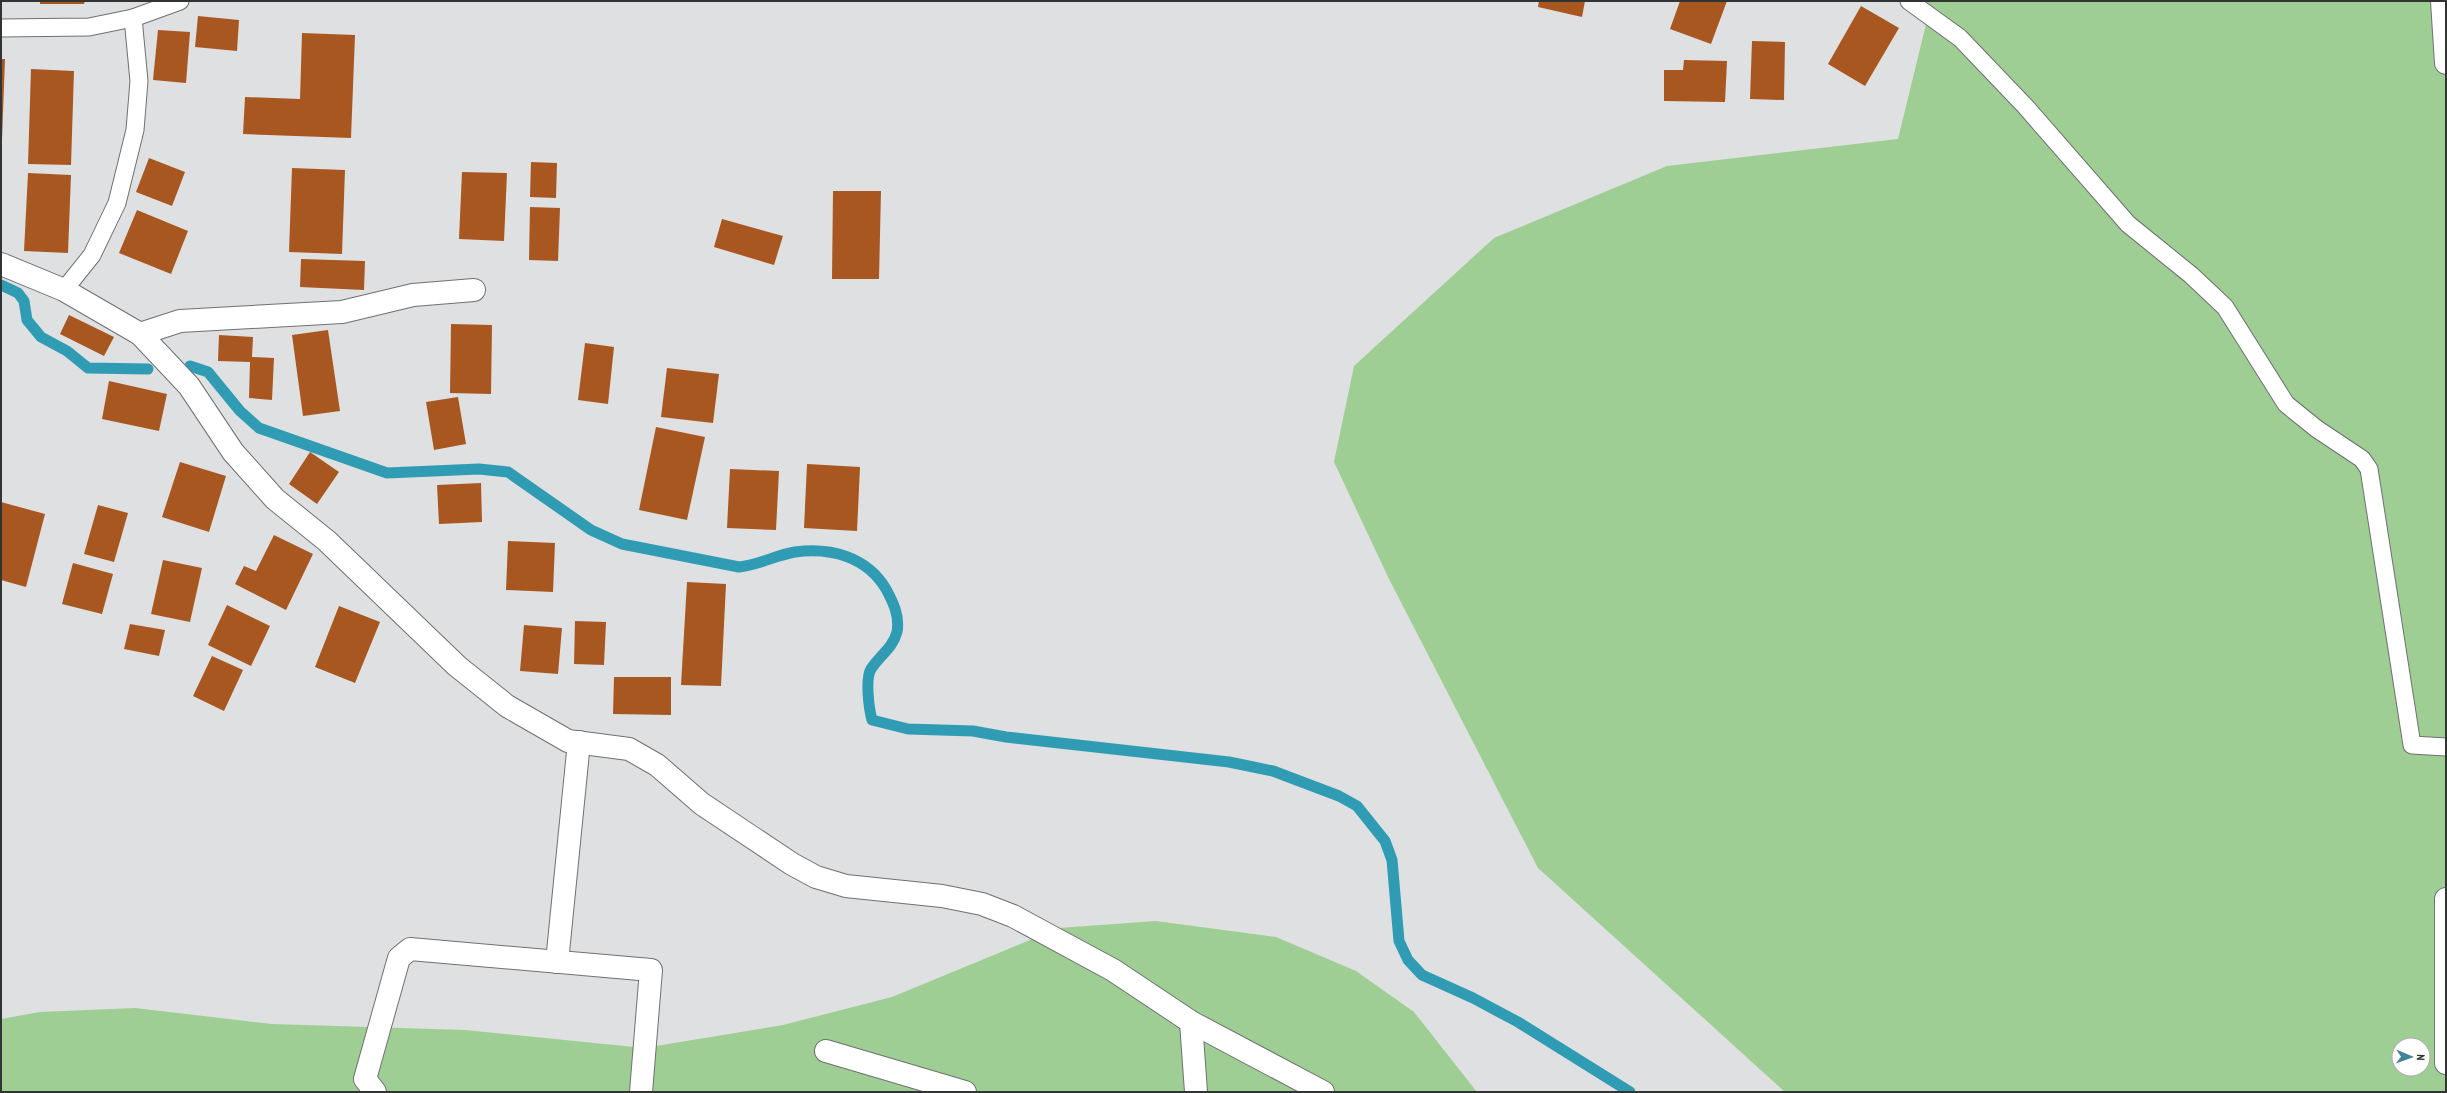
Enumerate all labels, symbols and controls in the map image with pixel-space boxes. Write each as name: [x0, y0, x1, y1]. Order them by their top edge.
north arrow: [2391, 1037, 2431, 1077]
text: N: [2414, 1054, 2428, 1061]

